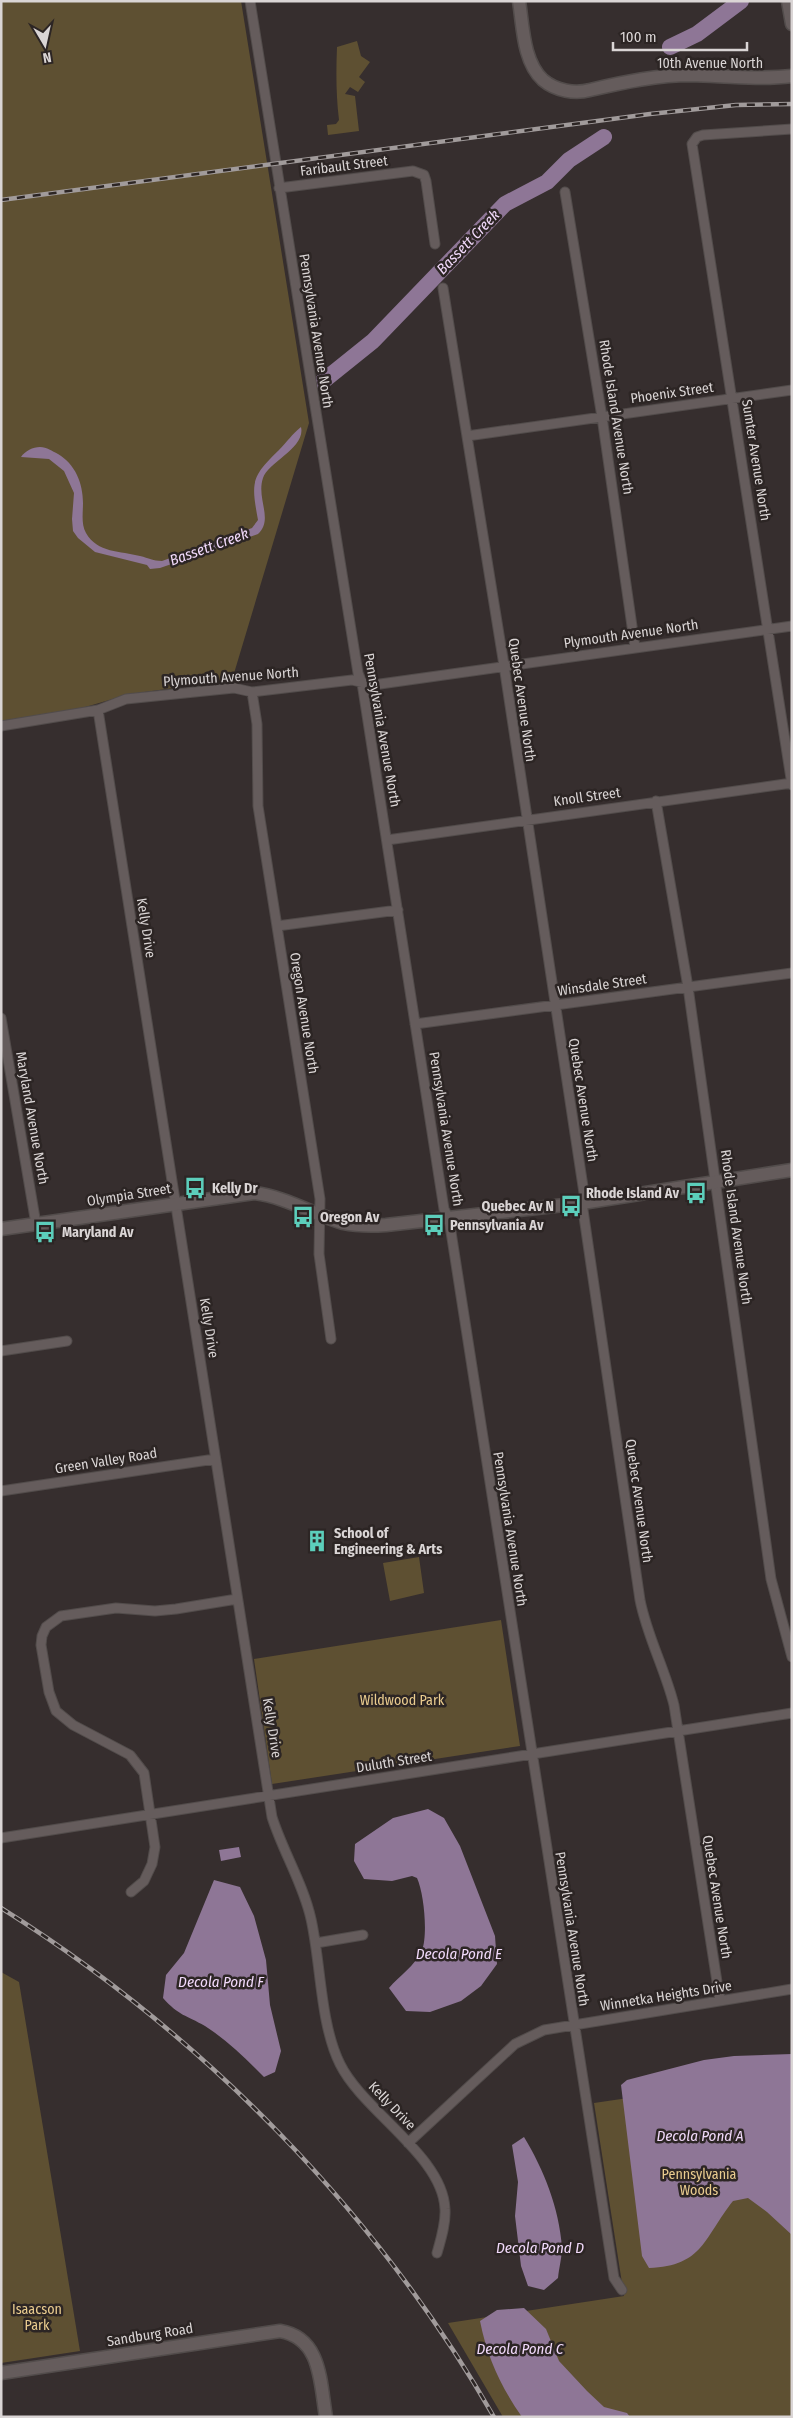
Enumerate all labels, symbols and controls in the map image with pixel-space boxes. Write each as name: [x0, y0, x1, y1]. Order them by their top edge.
north arrow: [20, 20, 70, 70]
scale bar: [613, 20, 747, 52]
text: 100 m: [620, 28, 657, 46]
text: N: [41, 48, 52, 66]
street label: 10th Avenue North: [657, 55, 763, 72]
street label: Faribault Street: [299, 152, 389, 180]
water label: Bassett Creek: [433, 206, 504, 278]
street label: Pennsylvania Avenue North: [295, 253, 337, 409]
street label: Rhode Island Avenue North: [595, 338, 637, 496]
street label: Phoenix Street: [629, 379, 715, 407]
street label: Sumter Avenue North: [738, 398, 774, 522]
water label: Bassett Creek: [167, 524, 251, 570]
street label: Plymouth Avenue North: [563, 616, 699, 652]
street label: Quebec Avenue North: [505, 637, 539, 763]
street label: Pennsylvania Avenue North: [360, 652, 404, 808]
street label: Plymouth Avenue North: [163, 664, 299, 690]
street label: Knoll Street: [553, 784, 622, 810]
street label: Kelly Drive: [133, 897, 159, 959]
street label: Oregon Avenue North: [286, 951, 322, 1075]
street label: Winsdale Street: [556, 970, 648, 1000]
street label: Quebec Avenue North: [565, 1037, 601, 1163]
street label: Maryland Avenue North: [12, 1050, 52, 1186]
street label: Pennsylvania Avenue North: [425, 1051, 467, 1207]
street label: Rhode Island Avenue North: [717, 1148, 755, 1306]
bus stop icon: Kelly Dr: [182, 1175, 208, 1201]
street label: Olympia Street: [86, 1180, 173, 1210]
place label: Kelly Dr: [212, 1180, 258, 1197]
bus stop icon: Rhode Island Av: [683, 1180, 709, 1206]
place label: Rhode Island Av: [586, 1185, 679, 1202]
bus stop icon: Quebec Av N: [558, 1193, 584, 1219]
place label: Quebec Av N: [482, 1198, 554, 1215]
bus stop icon: Oregon Av: [290, 1204, 316, 1230]
place label: Oregon Av: [320, 1209, 380, 1226]
bus stop icon: Pennsylvania Av: [421, 1212, 447, 1238]
place label: Pennsylvania Av: [450, 1217, 544, 1234]
bus stop icon: Maryland Av: [32, 1219, 58, 1245]
place label: Maryland Av: [62, 1224, 134, 1241]
street label: Kelly Drive: [196, 1297, 222, 1359]
street label: Quebec Avenue North: [622, 1438, 656, 1564]
street label: Green Valley Road: [54, 1445, 158, 1477]
street label: Pennsylvania Avenue North: [489, 1451, 531, 1607]
place label: School of Engineering & Arts: [334, 1525, 442, 1558]
building icon: School of Engineering & Arts: [304, 1528, 330, 1554]
park label: Wildwood Park: [360, 1692, 445, 1709]
street label: Kelly Drive: [259, 1697, 285, 1759]
street label: Duluth Street: [355, 1748, 433, 1776]
street label: Quebec Avenue North: [699, 1834, 735, 1960]
street label: Pennsylvania Avenue North: [551, 1851, 593, 2007]
water label: Decola Pond E: [416, 1945, 503, 1963]
water label: Decola Pond F: [178, 1973, 265, 1991]
street label: Winnetka Heights Drive: [599, 1977, 733, 2015]
street label: Kelly Drive: [365, 2078, 419, 2134]
water label: Decola Pond A: [656, 2127, 744, 2145]
park label: Pennsylvania Woods: [662, 2166, 737, 2199]
water label: Decola Pond D: [496, 2239, 584, 2257]
park label: Isaacson Park: [12, 2301, 62, 2334]
street label: Sandburg Road: [106, 2320, 194, 2350]
water label: Decola Pond C: [477, 2340, 565, 2358]

